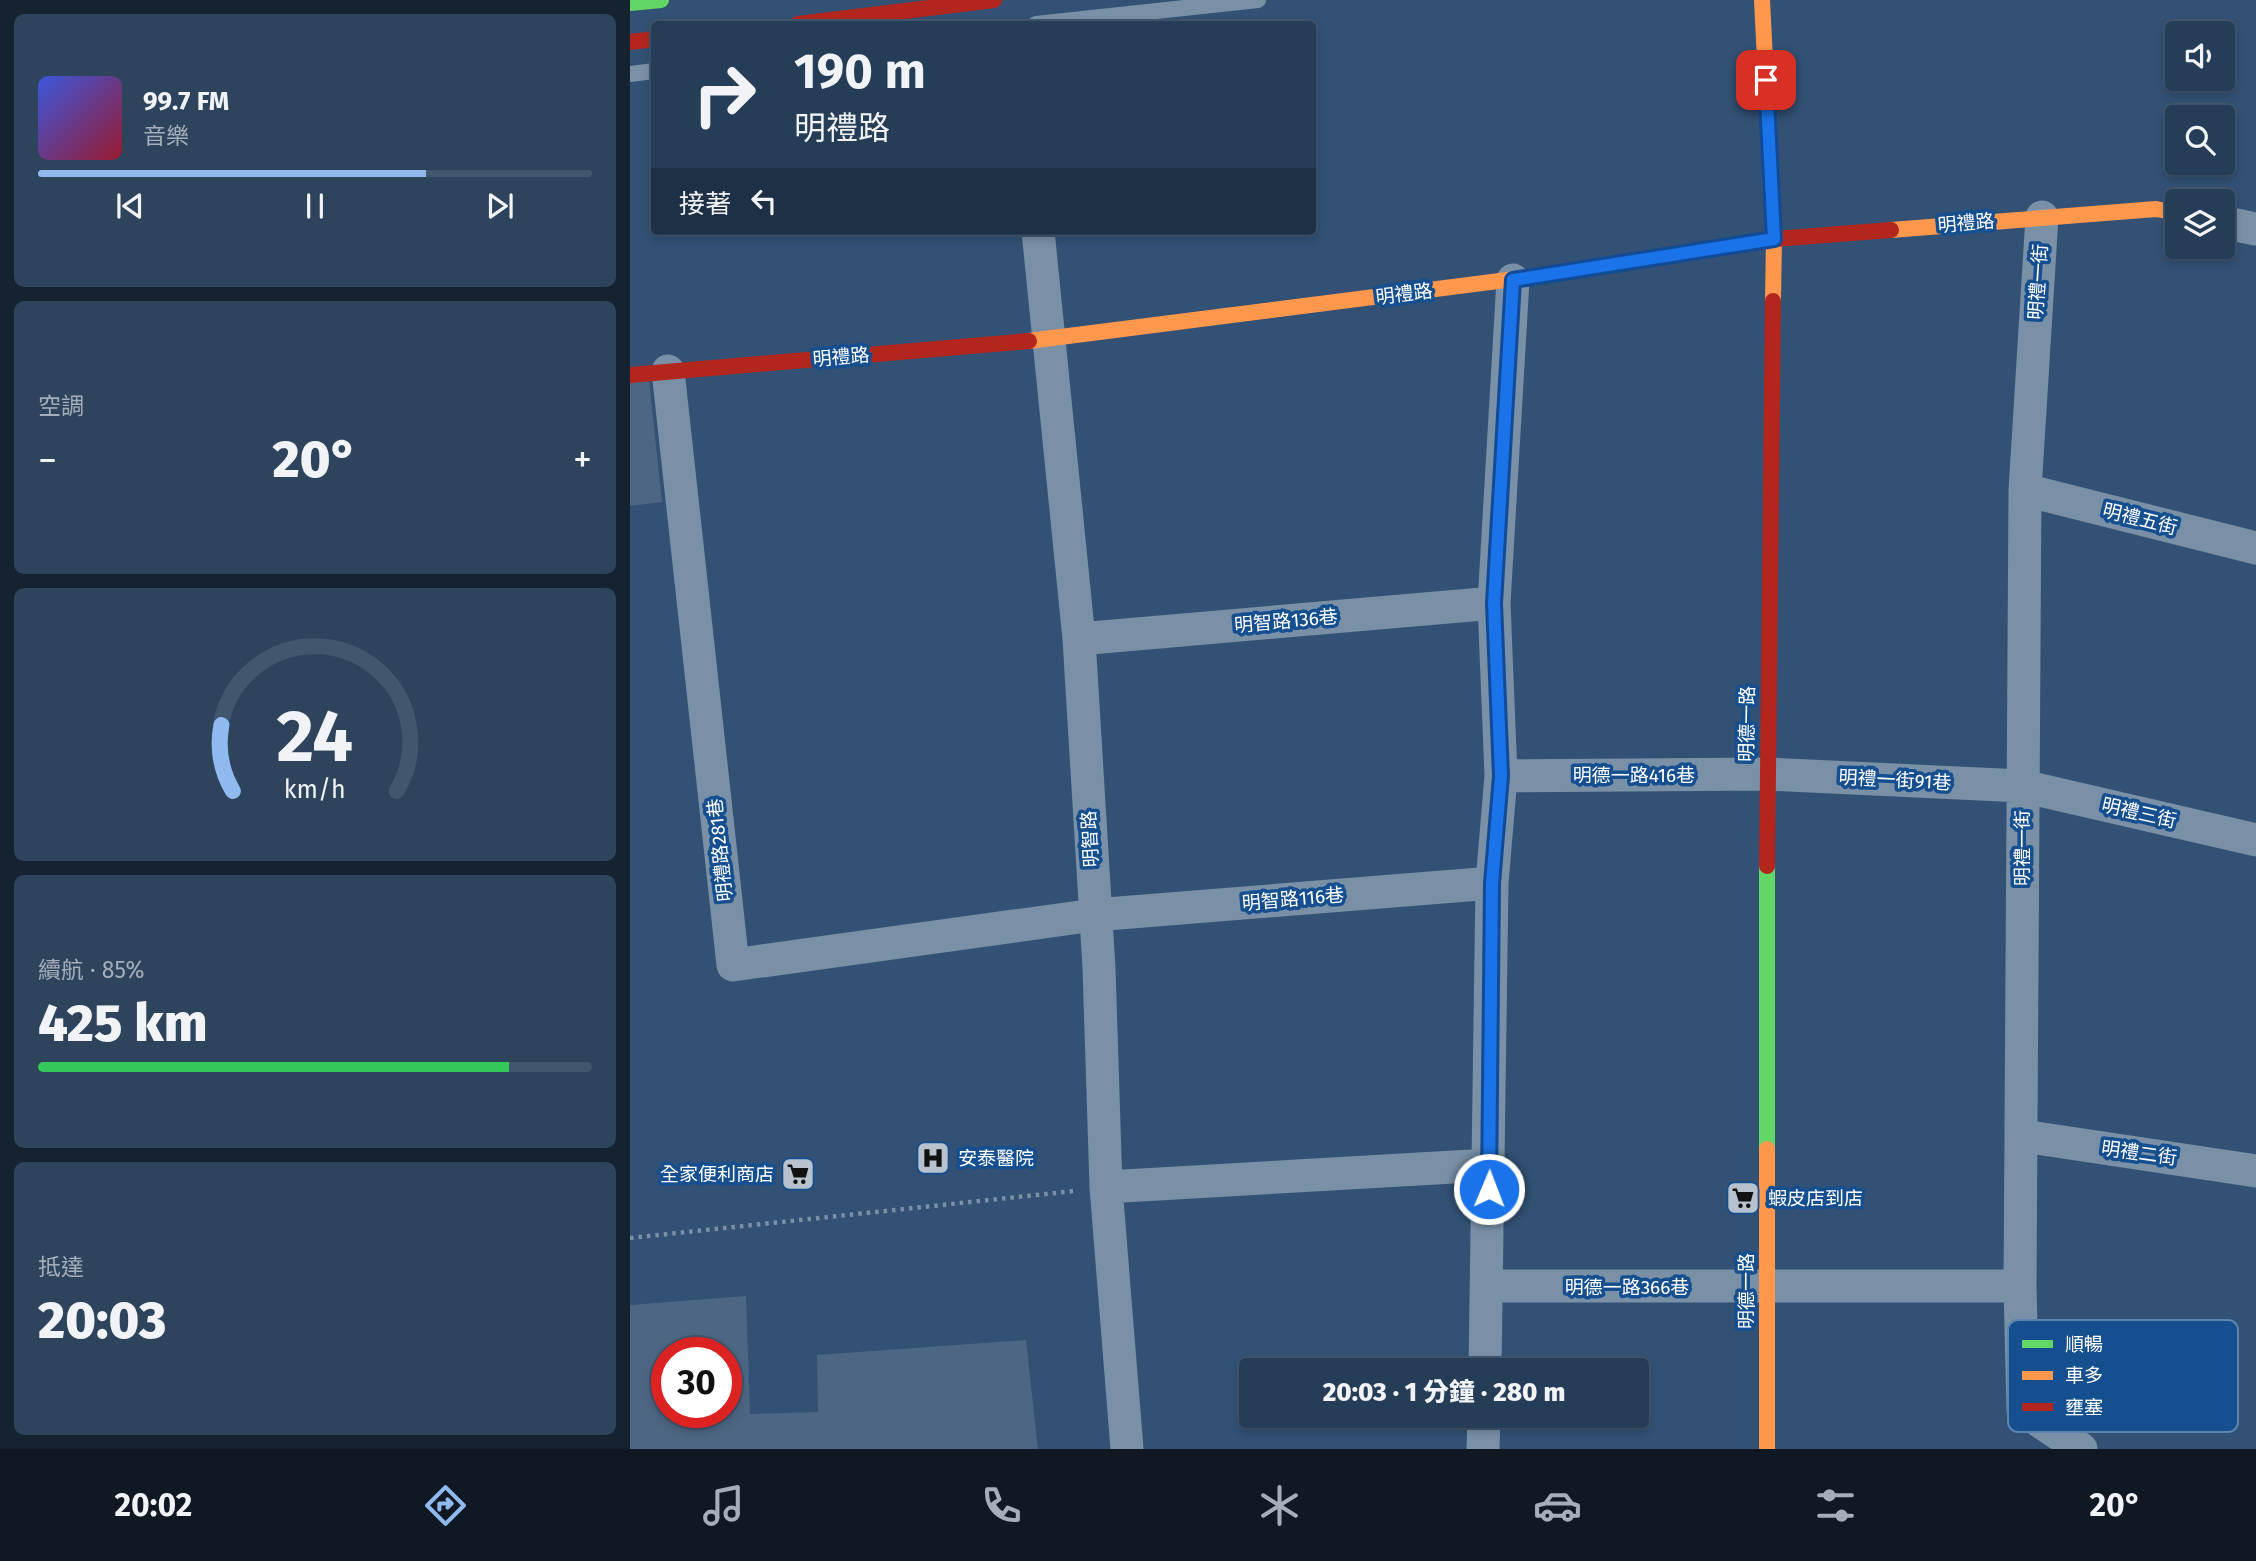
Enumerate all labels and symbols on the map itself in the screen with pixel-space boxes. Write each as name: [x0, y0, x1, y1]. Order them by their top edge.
pin: [1736, 50, 1796, 110]
street label: 明禮路: [1937, 209, 1995, 237]
street label: 明禮一街: [2024, 243, 2052, 321]
street label: 明禮路: [1374, 279, 1434, 309]
street label: 明禮路: [812, 343, 870, 371]
street label: 明禮五街: [2100, 499, 2180, 539]
street label: 明智路136巷: [1233, 605, 1339, 637]
street label: 明德一路: [1735, 686, 1759, 762]
street label: 明德一路416巷: [1573, 764, 1695, 787]
street label: 明禮一街91巷: [1838, 766, 1952, 794]
street label: 明禮三街: [2099, 793, 2179, 833]
street label: 明禮路281巷: [703, 797, 737, 903]
street label: 明智路: [1077, 810, 1103, 868]
street label: 明禮一街: [2011, 810, 2034, 886]
street label: 明智路116巷: [1241, 883, 1345, 915]
street label: 明禮二街: [2100, 1136, 2178, 1170]
hospital icon: 安泰醫院: [914, 1139, 952, 1177]
place label: 安泰醫院: [958, 1147, 1034, 1170]
position arrow: [1452, 1152, 1526, 1226]
supermarket icon: 全家便利商店: [779, 1155, 817, 1193]
place label: 全家便利商店: [660, 1163, 774, 1186]
supermarket icon: 蝦皮店到店: [1724, 1179, 1762, 1217]
place label: 蝦皮店到店: [1768, 1187, 1863, 1210]
street label: 明德一路: [1735, 1253, 1758, 1329]
street label: 明德一路366巷: [1565, 1276, 1689, 1299]
legend: [2008, 1320, 2238, 1432]
text: 順暢: [2065, 1333, 2103, 1356]
speed limit sign: 30: [651, 1337, 742, 1428]
text: 車多: [2065, 1364, 2103, 1387]
text: 壅塞: [2065, 1396, 2103, 1419]

